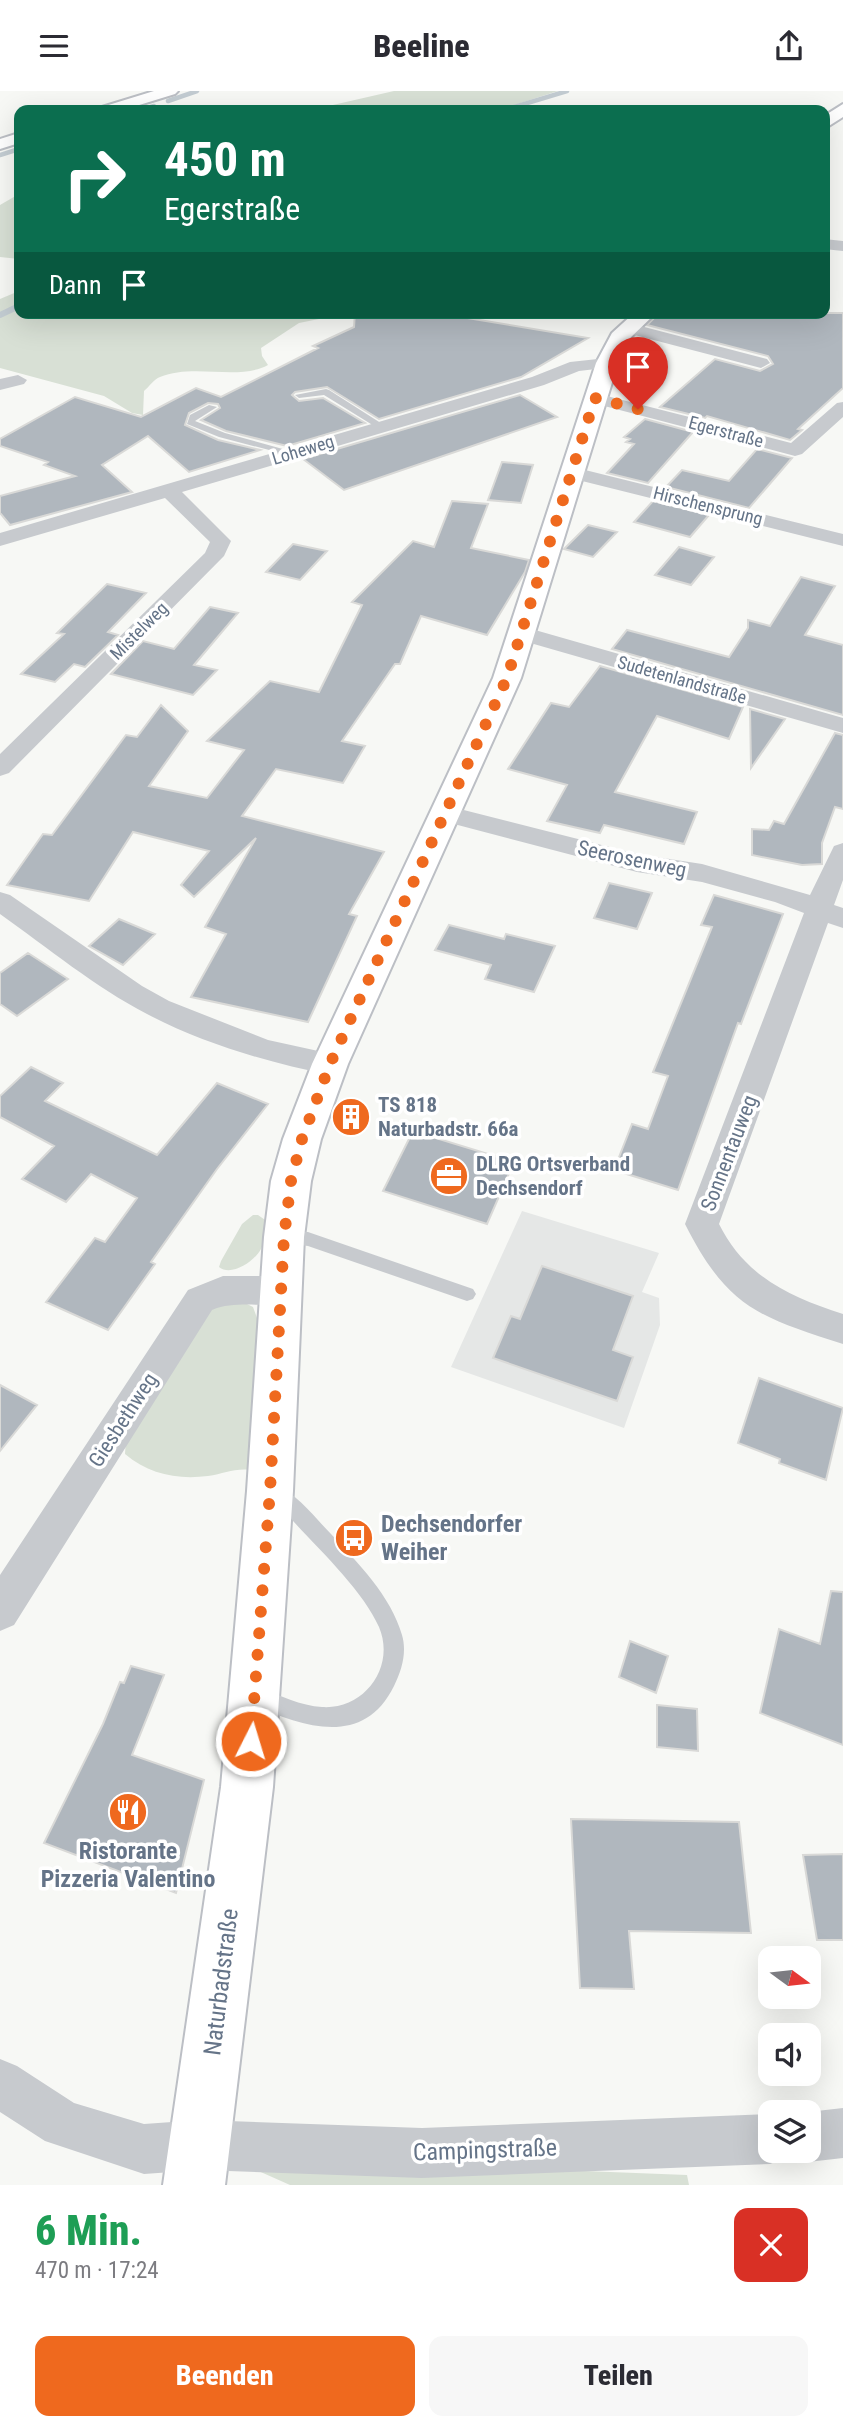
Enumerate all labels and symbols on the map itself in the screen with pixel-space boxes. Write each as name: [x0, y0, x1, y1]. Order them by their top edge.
pin: [608, 337, 668, 409]
street label: Egerstraße: [686, 411, 766, 452]
street label: Loheweg: [269, 430, 336, 469]
street label: Hirschensprung: [651, 482, 765, 529]
street label: Mistelweg: [105, 597, 172, 664]
street label: Sudetenlandstraße: [615, 651, 749, 708]
street label: Seerosenweg: [575, 836, 689, 882]
street label: Sonnentauweg: [696, 1092, 762, 1214]
place label: TS 818 Naturbadstr. 66a: [378, 1093, 519, 1141]
building icon: TS 818 Naturbadstr. 66a: [330, 1096, 372, 1138]
place label: DLRG Ortsverband Dechsendorf: [476, 1152, 630, 1200]
office icon: DLRG Ortsverband Dechsendorf: [428, 1155, 470, 1197]
street label: Giesbethweg: [84, 1369, 162, 1471]
place label: Dechsendorfer Weiher: [381, 1510, 522, 1566]
bus stop icon: Dechsendorfer Weiher: [333, 1517, 375, 1559]
position arrow: [214, 1704, 288, 1778]
restaurant icon: Ristorante Pizzeria Valentino: [107, 1791, 149, 1833]
place label: Ristorante Pizzeria Valentino: [41, 1837, 215, 1893]
street label: Naturbadstraße: [198, 1907, 244, 2057]
north arrow: [758, 1946, 821, 2009]
street label: Campingstraße: [412, 2133, 558, 2167]

